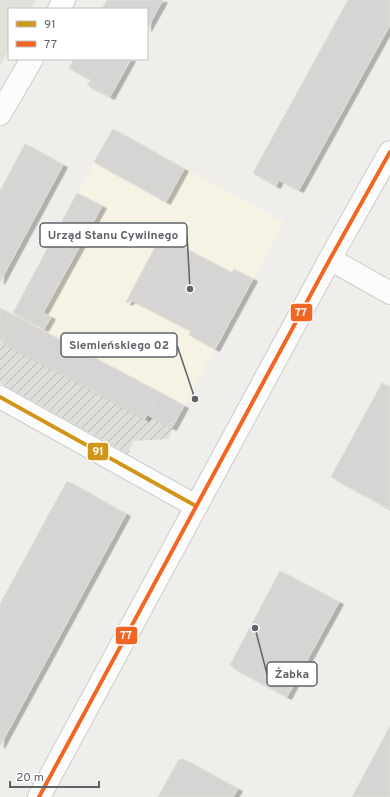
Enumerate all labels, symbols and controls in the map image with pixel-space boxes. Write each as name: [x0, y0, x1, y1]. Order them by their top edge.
legend: [8, 8, 148, 60]
text: 91: [44, 17, 56, 33]
text: 77: [44, 37, 57, 53]
callout: Urząd Stanu Cywilnego: [40, 223, 187, 247]
text: Urząd Stanu Cywilnego: [48, 228, 178, 244]
line badge: 77: [290, 303, 313, 322]
text: 77: [295, 306, 307, 320]
callout: Siemieńskiego 02: [61, 333, 177, 357]
text: Siemieńskiego 02: [69, 338, 169, 354]
line badge: 91: [87, 442, 109, 461]
text: 91: [92, 445, 104, 459]
line badge: 77: [115, 626, 138, 645]
text: 77: [120, 629, 132, 643]
callout: Żabka: [267, 662, 317, 686]
text: Żabka: [275, 667, 309, 683]
scale bar: [10, 763, 99, 789]
text: 20 m: [16, 770, 44, 786]

